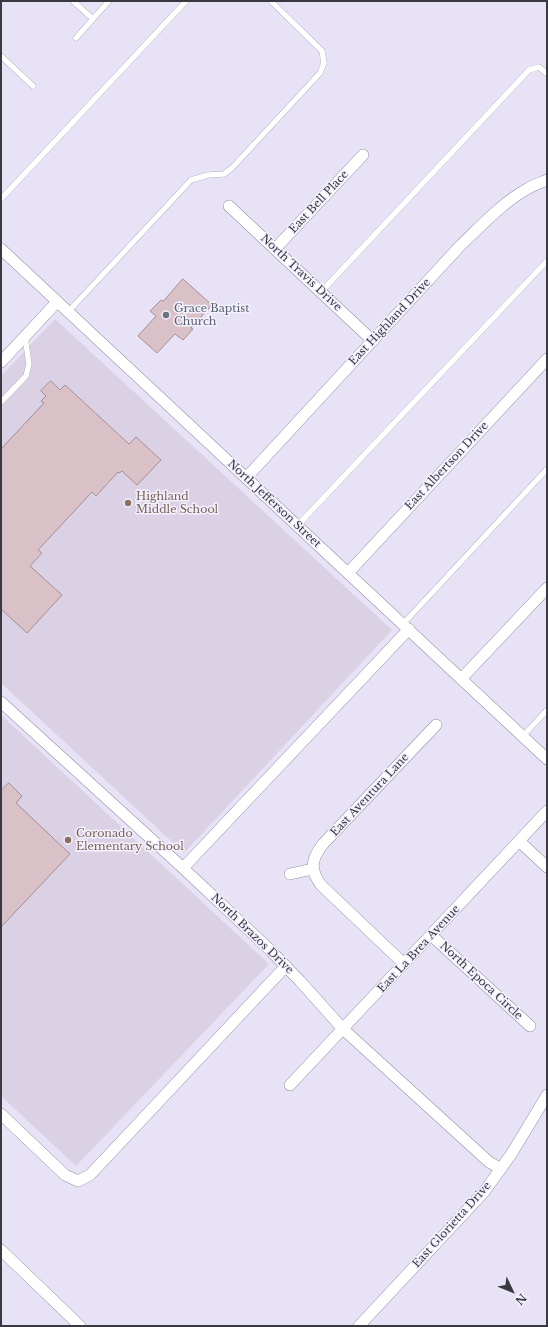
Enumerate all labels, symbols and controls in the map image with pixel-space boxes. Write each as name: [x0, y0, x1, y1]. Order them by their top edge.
street label: East Bell Place: [287, 168, 351, 236]
street label: North Travis Drive: [258, 232, 344, 314]
street label: East Highland Drive: [346, 276, 434, 368]
place label: Grace Baptist Church: [174, 302, 249, 328]
marker: Grace Baptist Church: [161, 310, 171, 320]
street label: East Albertson Drive: [403, 419, 491, 513]
street label: North Jefferson Street: [225, 457, 323, 551]
place label: Highland Middle School: [136, 490, 218, 516]
marker: Highland Middle School: [123, 498, 133, 508]
street label: East Aventura Lane: [328, 751, 412, 839]
place label: Coronado Elementary School: [76, 827, 184, 853]
marker: Coronado Elementary School: [63, 835, 73, 845]
street label: North Brazos Drive: [208, 891, 296, 977]
street label: East La Brea Avenue: [375, 903, 463, 995]
street label: North Epoca Circle: [437, 939, 525, 1023]
street label: East Glorietta Drive: [410, 1179, 494, 1271]
north arrow: [492, 1271, 532, 1311]
text: N: [512, 1291, 529, 1308]

